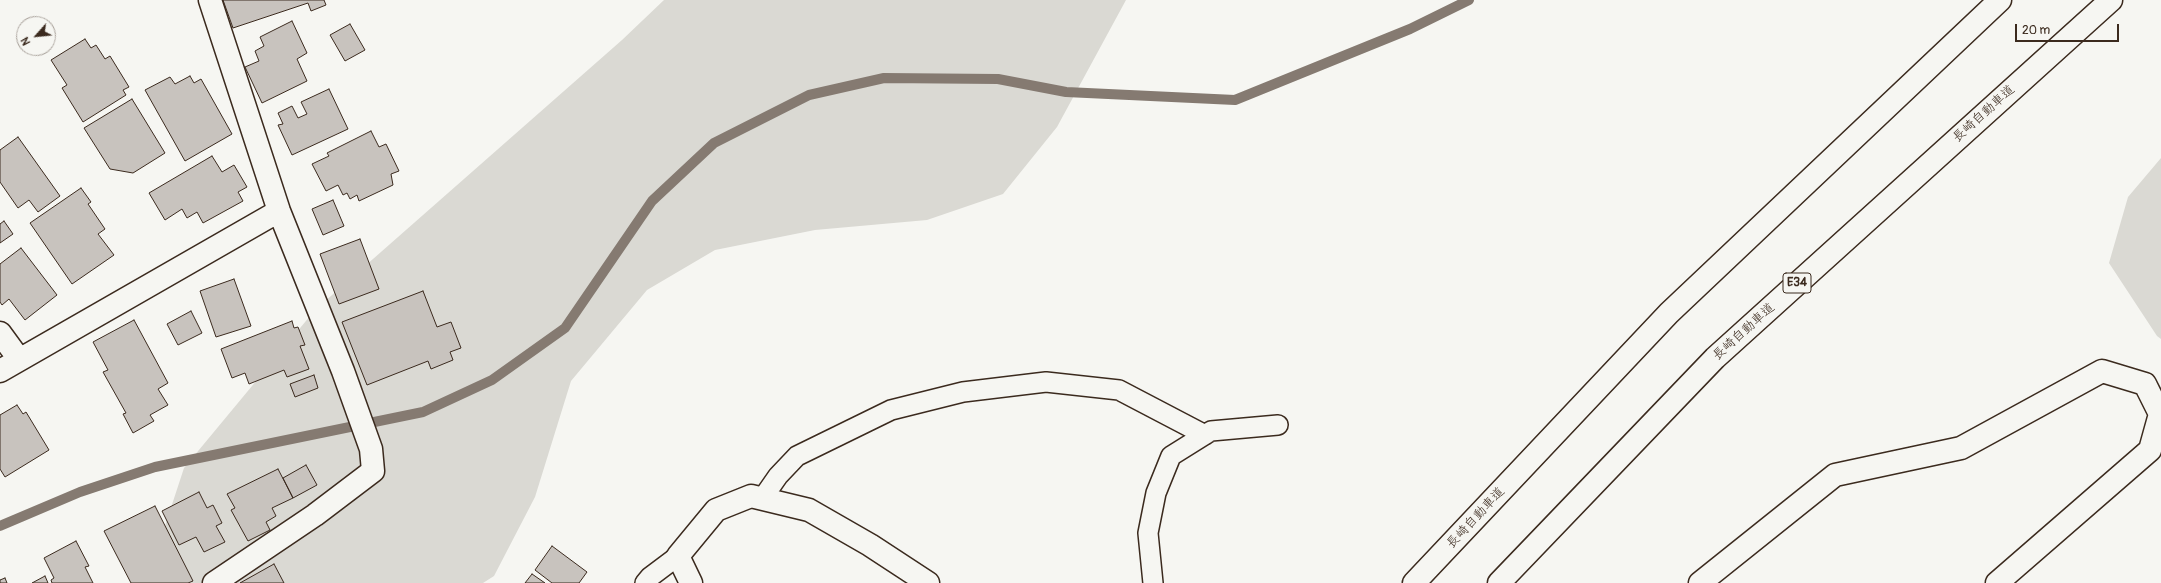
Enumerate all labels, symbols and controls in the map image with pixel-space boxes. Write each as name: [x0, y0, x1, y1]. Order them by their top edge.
north arrow: [16, 16, 56, 56]
scale bar: [2017, 16, 2121, 42]
text: 20 m: [2022, 23, 2050, 38]
text: N: [18, 35, 33, 47]
street label: 長崎自動車道: [1950, 82, 2018, 146]
road number: E34: [1783, 273, 1811, 293]
street label: 長崎自動車道: [1710, 300, 1778, 364]
street label: 長崎自動車道: [1444, 484, 1508, 552]

